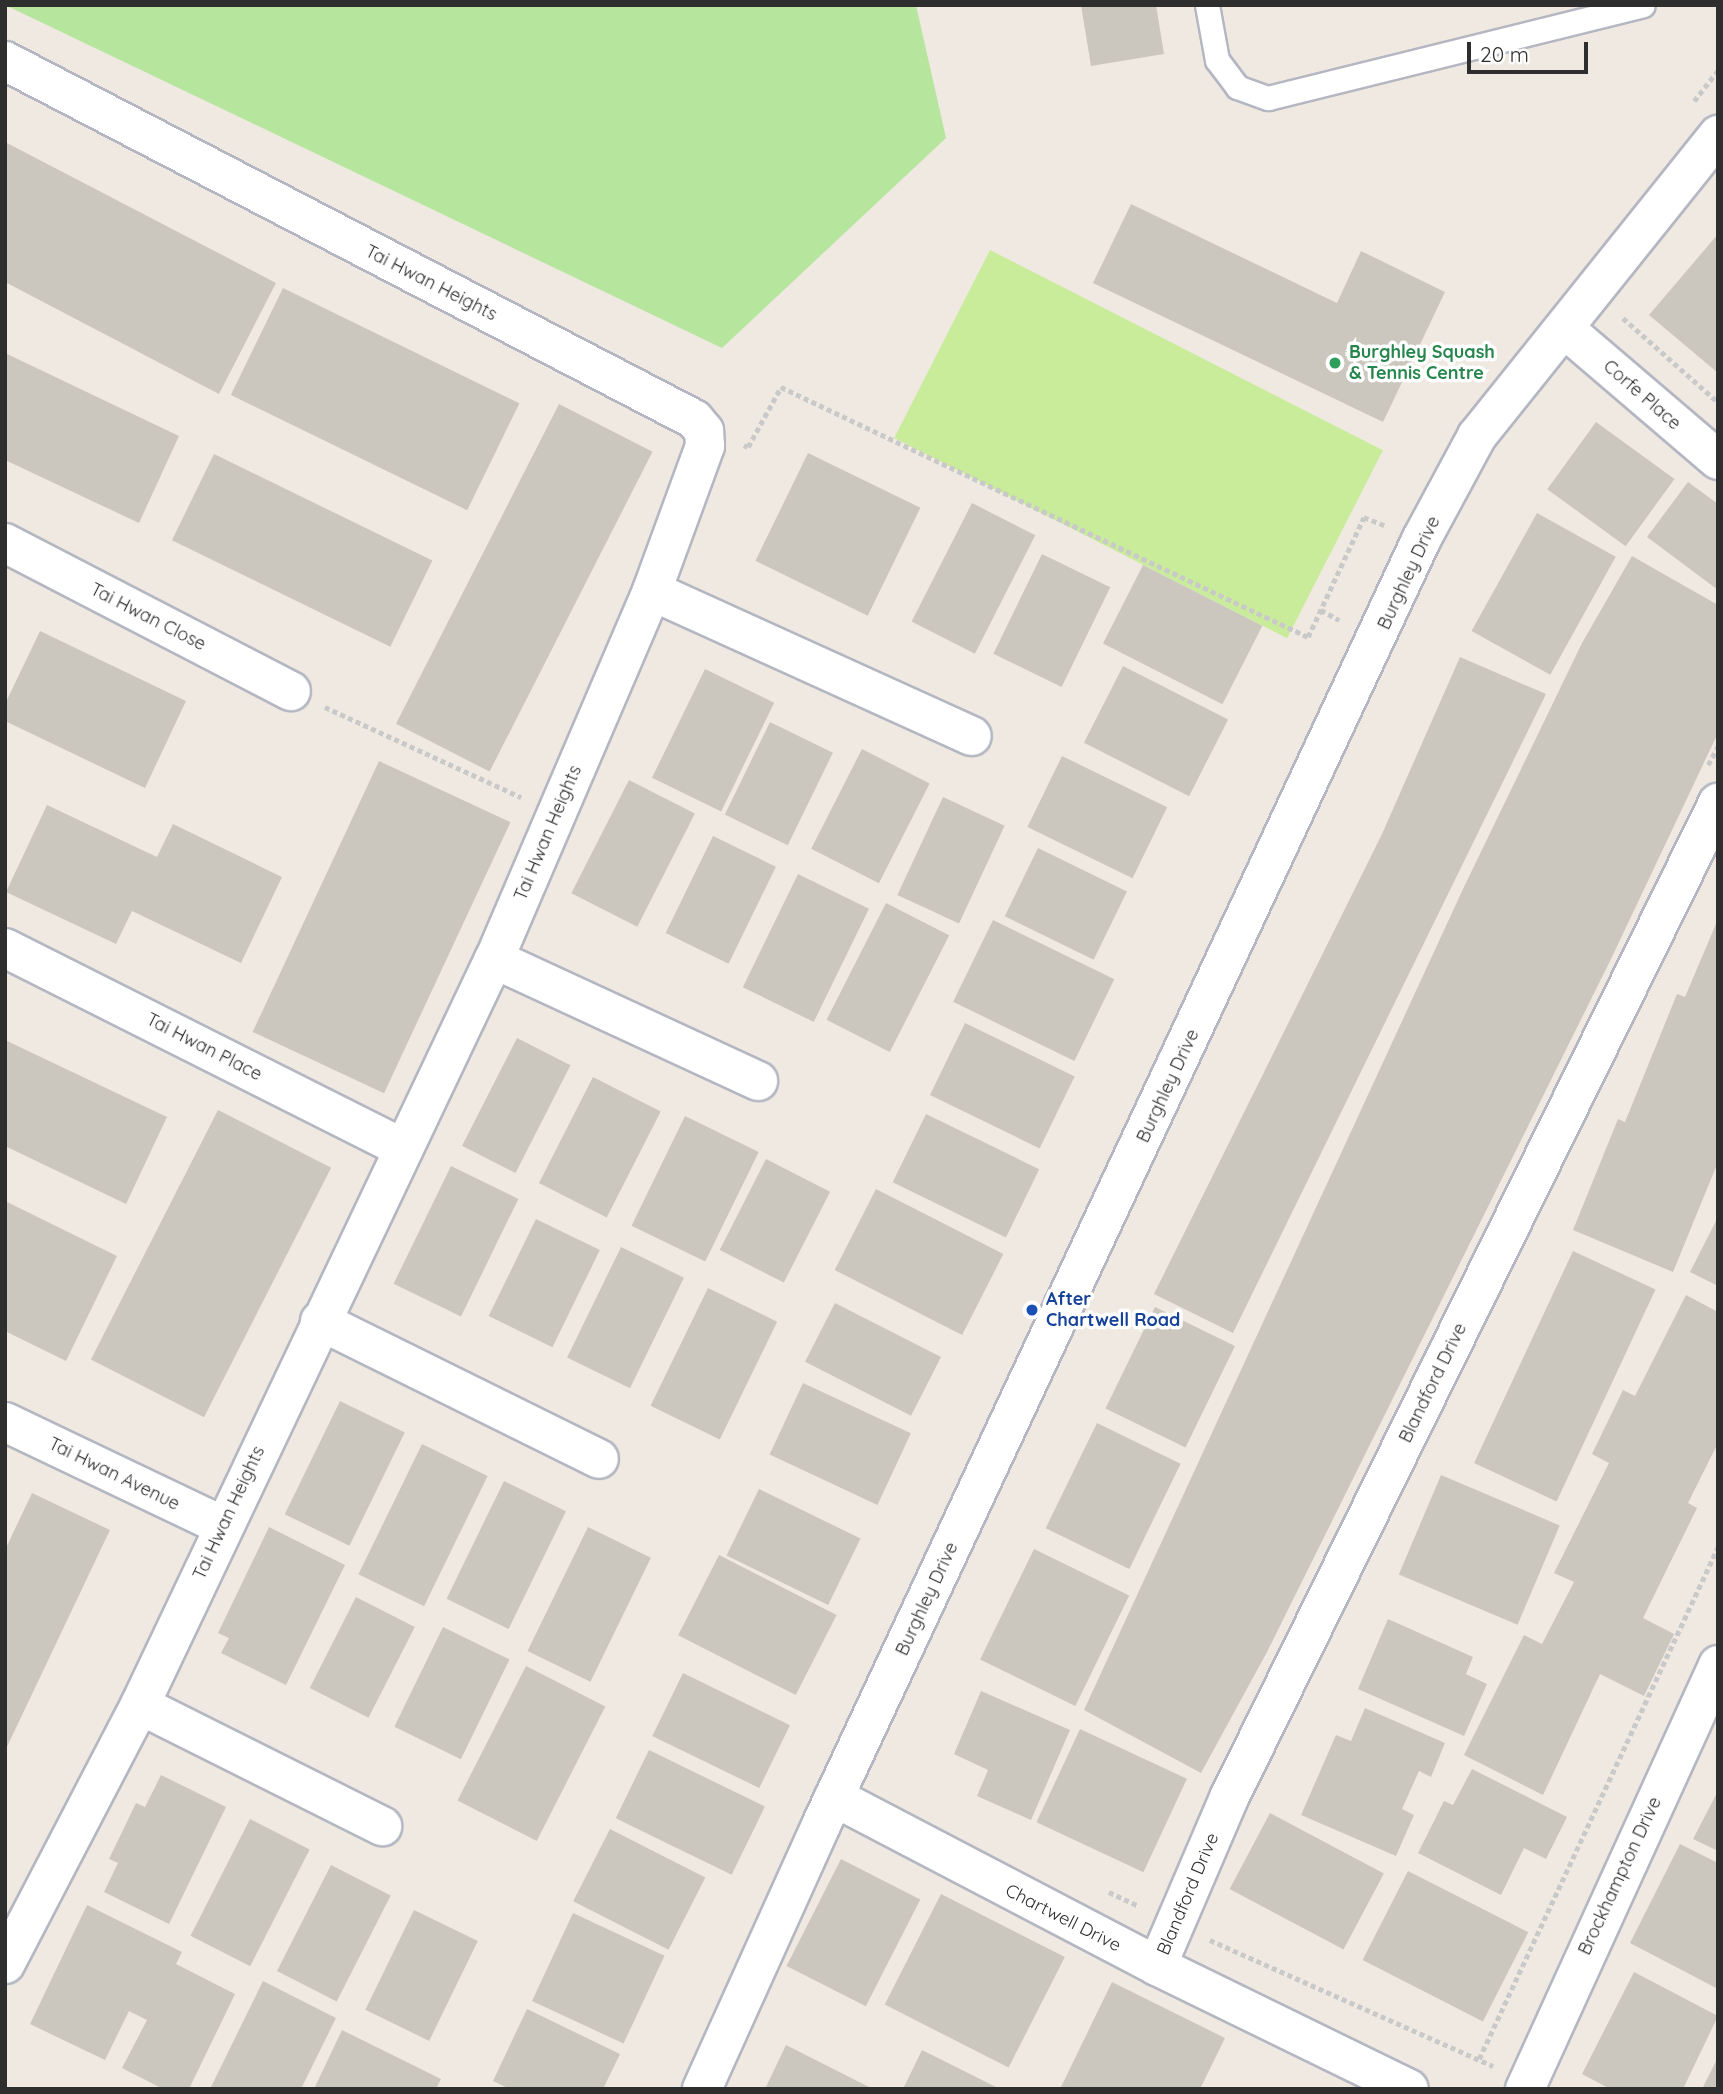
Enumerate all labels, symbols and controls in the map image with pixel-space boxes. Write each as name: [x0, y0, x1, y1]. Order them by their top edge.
scale bar: [1471, 28, 1592, 72]
text: 20 m: [1480, 41, 1529, 67]
street label: Tai Hwan Heights: [362, 240, 500, 326]
place label: Burghley Squash & Tennis Centre: [1349, 342, 1495, 384]
marker: Burghley Squash & Tennis Centre: [1327, 355, 1343, 371]
street label: Corfe Place: [1599, 355, 1685, 435]
street label: Burghley Drive: [1373, 513, 1445, 633]
street label: Tai Hwan Close: [87, 579, 209, 655]
street label: Tai Hwan Heights: [510, 762, 586, 904]
street label: Tai Hwan Place: [143, 1009, 265, 1085]
street label: Burghley Drive: [1132, 1026, 1204, 1146]
place label: After Chartwell Road: [1046, 1289, 1180, 1332]
marker: After Chartwell Road: [1024, 1302, 1040, 1318]
street label: Blandford Drive: [1395, 1320, 1471, 1446]
street label: Tai Hwan Avenue: [45, 1433, 183, 1515]
street label: Tai Hwan Heights: [189, 1443, 269, 1583]
street label: Burghley Drive: [891, 1539, 963, 1659]
street label: Brockhampton Drive: [1574, 1794, 1666, 1958]
street label: Blandford Drive: [1153, 1830, 1223, 1958]
street label: Chartwell Drive: [1002, 1880, 1124, 1956]

